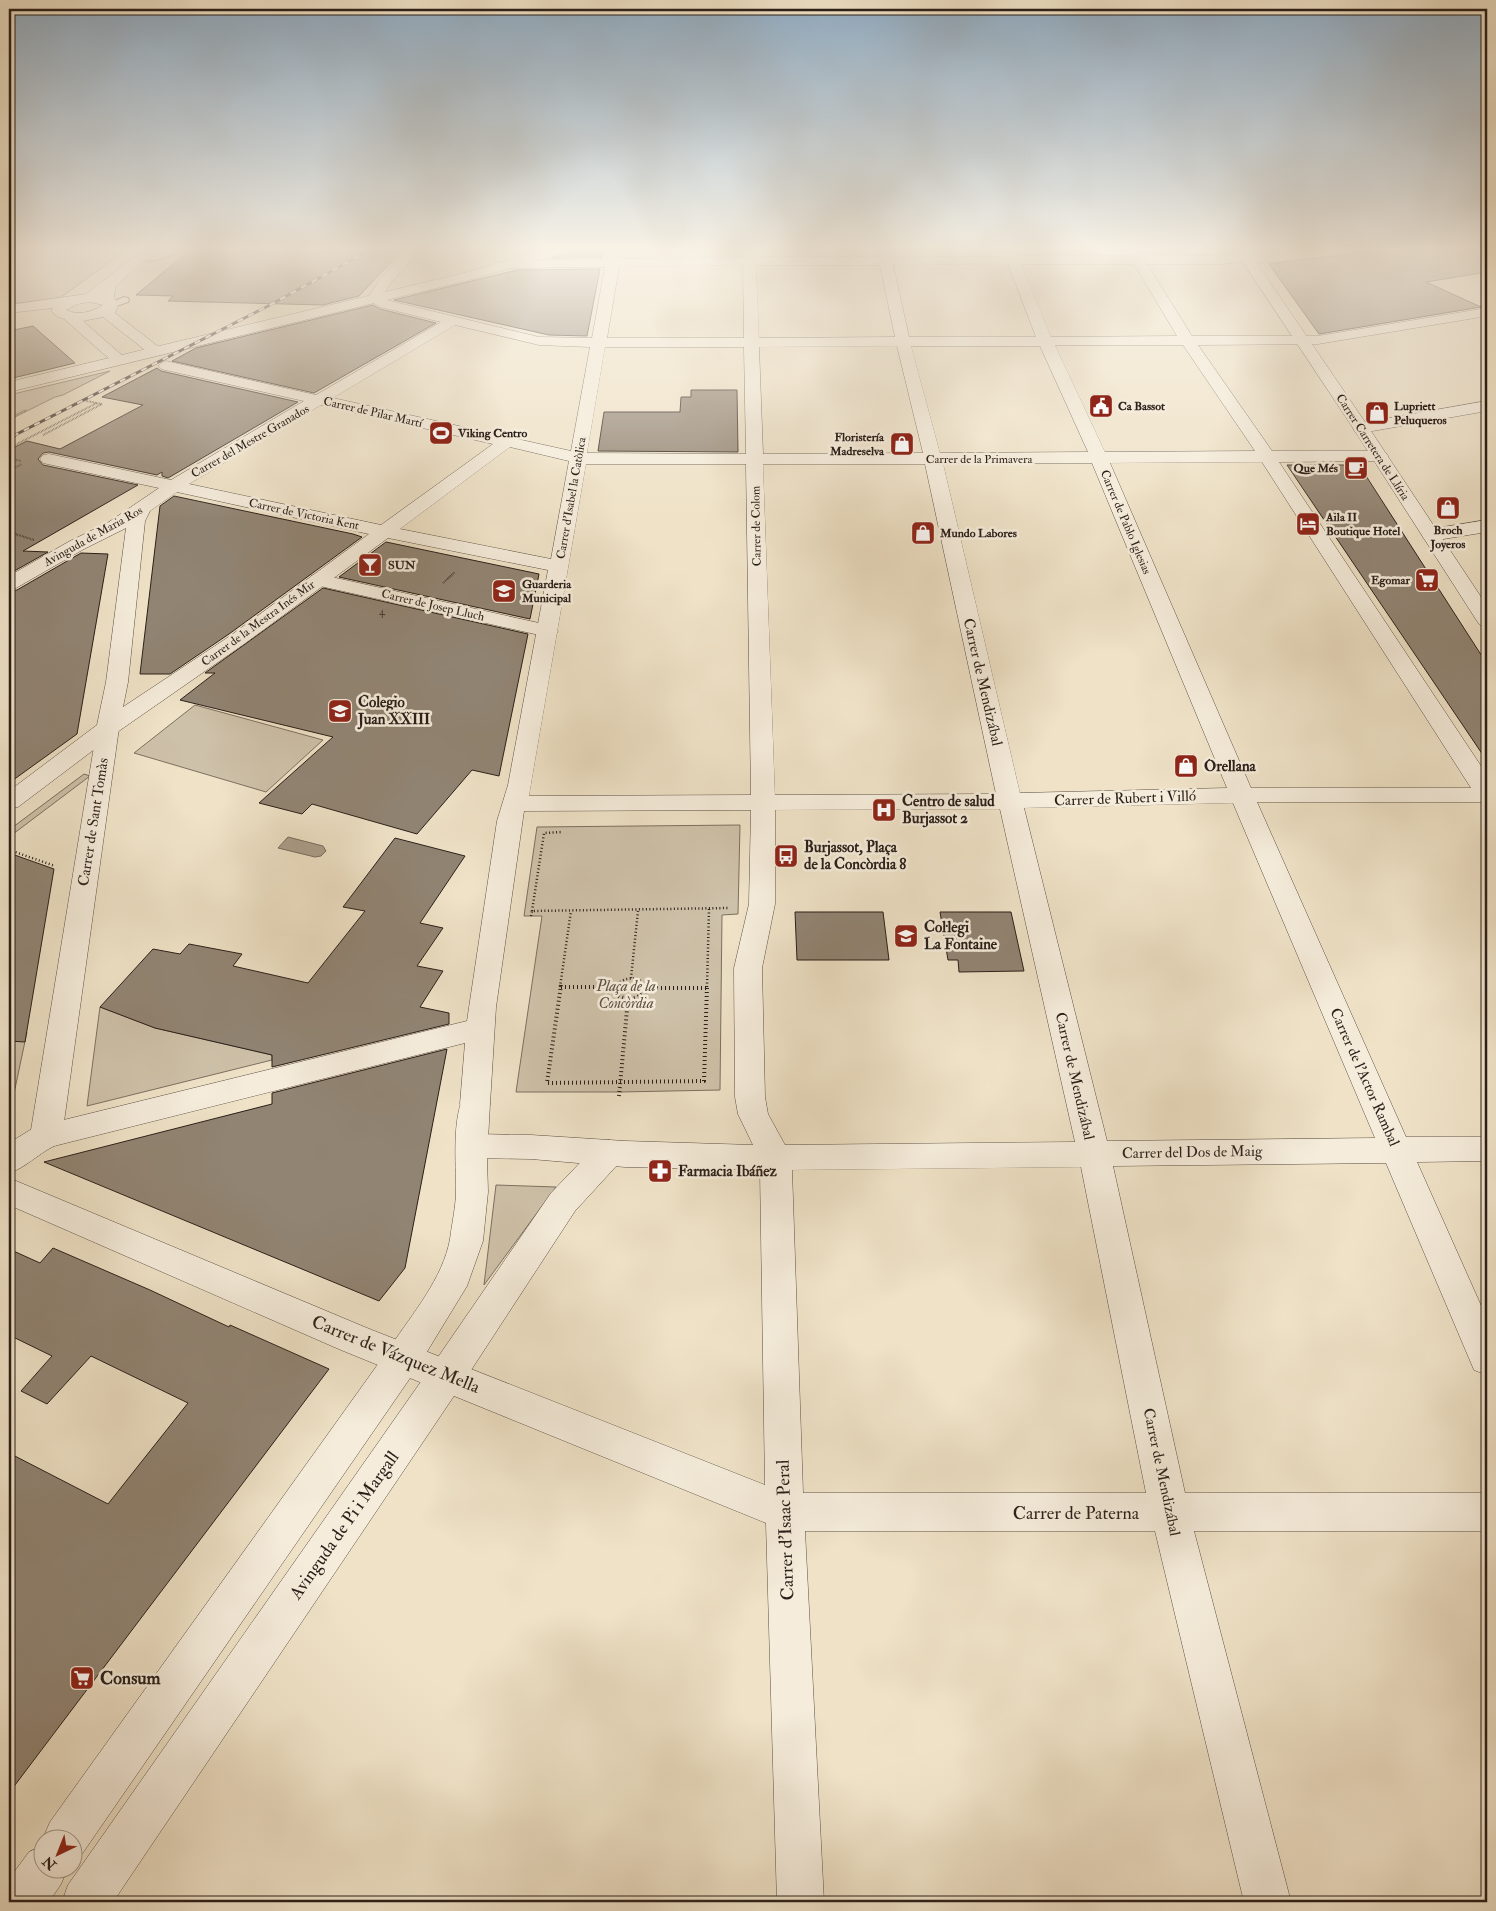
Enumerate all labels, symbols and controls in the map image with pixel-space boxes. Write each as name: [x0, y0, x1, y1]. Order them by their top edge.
street label: Carrer Carretera de Llíria: [1333, 391, 1413, 504]
public building icon: Ca Bassot: [1088, 393, 1114, 419]
street label: Carrer de Pilar Martí: [322, 394, 425, 431]
place label: Ca Bassot: [1118, 399, 1165, 414]
place label: Lupriett Peluqueros: [1394, 399, 1447, 428]
shop icon: Lupriett Peluqueros: [1364, 400, 1390, 426]
street label: Carrer del Mestre Granados: [189, 401, 312, 481]
sports icon: Viking Centro: [428, 420, 454, 446]
place label: Viking Centro: [457, 426, 527, 441]
place label: Floristería Madreselva: [829, 430, 885, 459]
shop icon: Floristería Madreselva: [889, 431, 915, 457]
street label: Carrer d'Isabel la Catòlica: [553, 435, 590, 560]
street label: Carrer de la Primavera: [926, 452, 1033, 467]
cafe icon: Que Més: [1343, 455, 1369, 481]
place label: Que Més: [1294, 461, 1338, 476]
street label: Carrer de Pablo Iglesias: [1097, 468, 1154, 577]
street label: Carrer de Colom: [748, 485, 765, 566]
street label: Carrer de Victoria Kent: [247, 495, 361, 534]
shop icon: Broch Joyeros: [1435, 495, 1461, 521]
street label: Avinguda de Maria Ros: [40, 503, 145, 570]
place label: Aila II Boutique Hotel: [1325, 510, 1401, 539]
hotel icon: Aila II Boutique Hotel: [1295, 511, 1321, 537]
shop icon: Mundo Labores: [910, 520, 936, 546]
place label: Broch Joyeros: [1430, 523, 1465, 552]
place label: Mundo Labores: [939, 526, 1017, 541]
bar icon: SUN: [357, 552, 383, 578]
place label: SUN: [388, 558, 416, 573]
supermarket icon: Egomar: [1414, 567, 1440, 593]
place label: Egomar: [1371, 573, 1411, 588]
street label: Carrer de la Mestra Inés Mir: [199, 577, 319, 670]
place label: Guarderia Municipal: [521, 577, 572, 606]
school or university icon: Guarderia Municipal: [491, 578, 517, 604]
street label: Carrer de Josep Lluch: [380, 586, 487, 625]
house number: 4: [379, 605, 386, 618]
street label: Carrer de Mendizábal: [959, 616, 1006, 748]
place label: Colegio Juan XXIII: [357, 693, 430, 730]
school or university icon: Colegio Juan XXIII: [327, 698, 353, 724]
shop icon: Orellana: [1173, 753, 1199, 779]
street label: Carrer de Sant Tomàs: [74, 757, 113, 888]
place label: Orellana: [1204, 757, 1257, 776]
street label: Carrer de Rubert i Villó: [1054, 787, 1196, 810]
place label: Centro de salud Burjassot 2: [902, 792, 995, 828]
hospital icon: Centro de salud Burjassot 2: [871, 797, 897, 823]
place label: Burjassot, Plaça de la Concòrdia 8: [804, 838, 906, 874]
bus stop icon: Burjassot, Plaça de la Concòrdia 8: [773, 843, 799, 869]
place label: Col·legi La Fontaine: [924, 918, 998, 954]
school or university icon: Col·legi La Fontaine: [893, 923, 919, 949]
park label: Plaça de la Concòrdia: [595, 977, 656, 1013]
street label: Carrer de l'Actor Rambal: [1325, 1005, 1404, 1149]
street label: Carrer de Mendizábal: [1051, 1010, 1098, 1142]
street label: Carrer del Dos de Maig: [1122, 1142, 1263, 1163]
pharmacy icon: Farmacia Ibáñez: [647, 1158, 673, 1184]
place label: Farmacia Ibáñez: [678, 1162, 778, 1181]
street label: Carrer de Vázquez Mella: [308, 1310, 484, 1399]
street label: Carrer de Mendizábal: [1139, 1406, 1184, 1538]
street label: Avinguda de Pi i Margall: [284, 1446, 404, 1605]
street label: Carrer d'Isaac Peral: [772, 1459, 799, 1601]
street label: Carrer de Paterna: [1013, 1502, 1140, 1525]
supermarket icon: Consum: [69, 1665, 95, 1691]
place label: Consum: [100, 1667, 162, 1690]
north arrow: [32, 1828, 82, 1878]
text: N: [39, 1852, 61, 1874]

